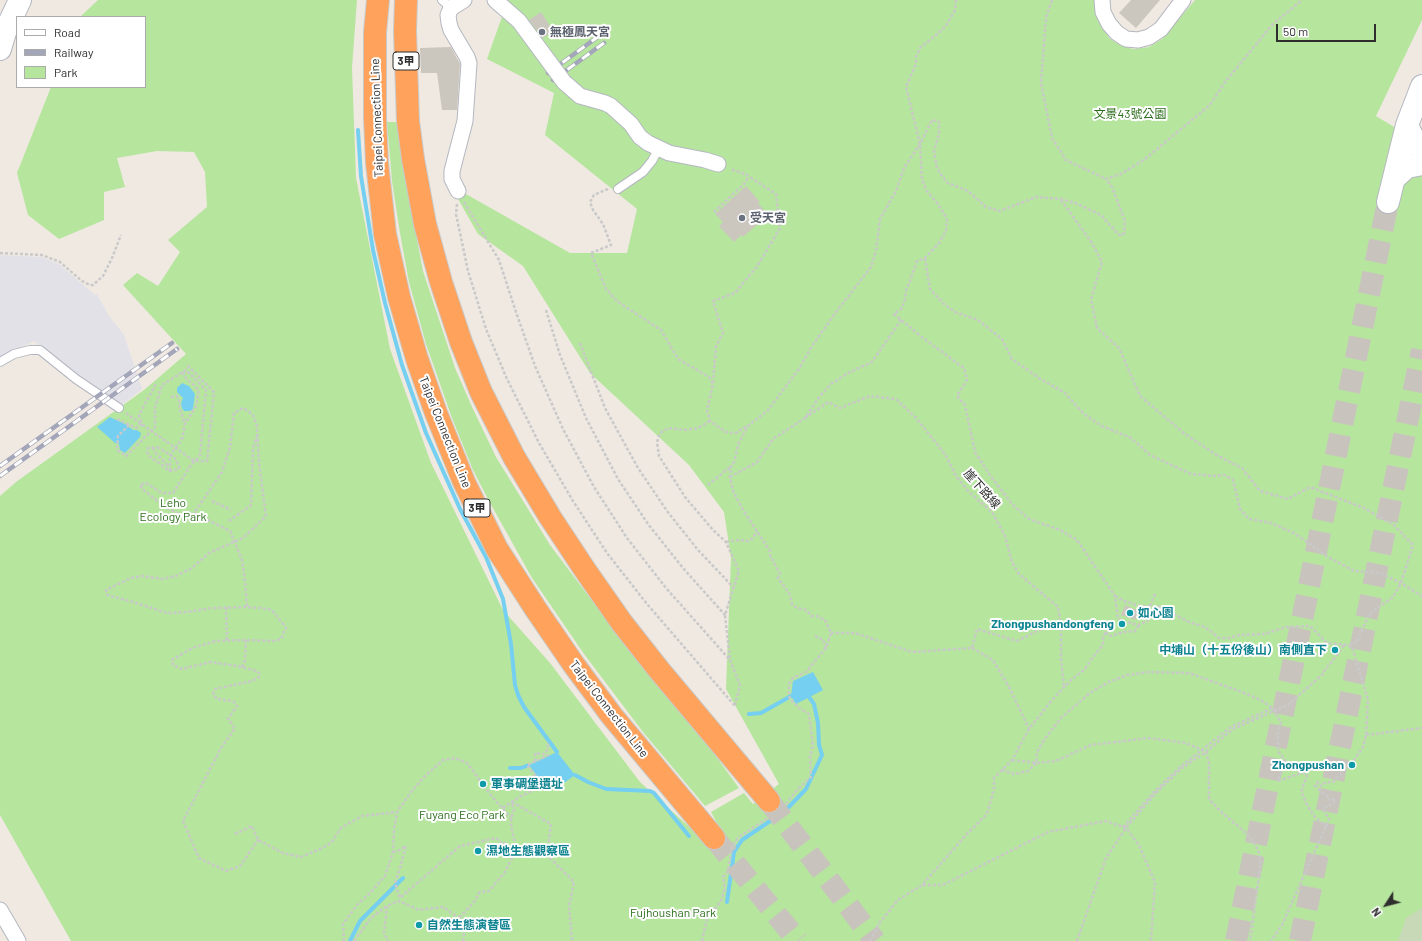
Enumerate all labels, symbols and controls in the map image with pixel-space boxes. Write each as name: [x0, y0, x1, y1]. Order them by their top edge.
legend: [16, 16, 146, 88]
scale bar: [1278, 16, 1378, 42]
text: 50 m: [1283, 24, 1308, 38]
text: Road: [54, 25, 81, 39]
place label: 無極鳳天宮: [550, 25, 610, 39]
marker: 無極鳳天宮: [537, 27, 547, 37]
text: Railway: [54, 45, 93, 59]
road number: 3甲: [393, 52, 419, 70]
street label: Taipei Connection Line: [368, 58, 386, 178]
text: Park: [54, 65, 78, 79]
park label: 文景43號公園: [1094, 107, 1166, 121]
place label: 受天宮: [750, 211, 786, 225]
marker: 受天宮: [737, 213, 747, 223]
street label: Taipei Connection Line: [416, 374, 474, 490]
street label: 崖下路線: [961, 466, 1003, 512]
park label: Leho Ecology Park: [139, 496, 207, 524]
road number: 3甲: [464, 499, 490, 517]
place label: 如心園: [1138, 606, 1174, 620]
marker: 如心園: [1125, 608, 1135, 618]
place label: Zhongpushandongfeng: [991, 617, 1114, 631]
marker: Zhongpushandongfeng: [1117, 619, 1127, 629]
place label: 中埔山（十五份後山）南側直下: [1159, 643, 1327, 657]
marker: 中埔山（十五份後山）南側直下: [1330, 645, 1340, 655]
street label: Taipei Connection Line: [567, 658, 651, 760]
place label: Zhongpushan: [1272, 758, 1344, 772]
marker: Zhongpushan: [1347, 760, 1357, 770]
place label: 軍事碉堡遺址: [491, 777, 563, 791]
marker: 軍事碉堡遺址: [478, 779, 488, 789]
park label: Fuyang Eco Park: [419, 808, 505, 822]
place label: 濕地生態觀察區: [486, 844, 570, 858]
marker: 濕地生態觀察區: [473, 846, 483, 856]
north arrow: [1366, 885, 1406, 925]
park label: Fujhoushan Park: [630, 906, 716, 920]
text: N: [1368, 906, 1383, 919]
place label: 自然生態演替區: [427, 918, 511, 932]
marker: 自然生態演替區: [414, 920, 424, 930]

